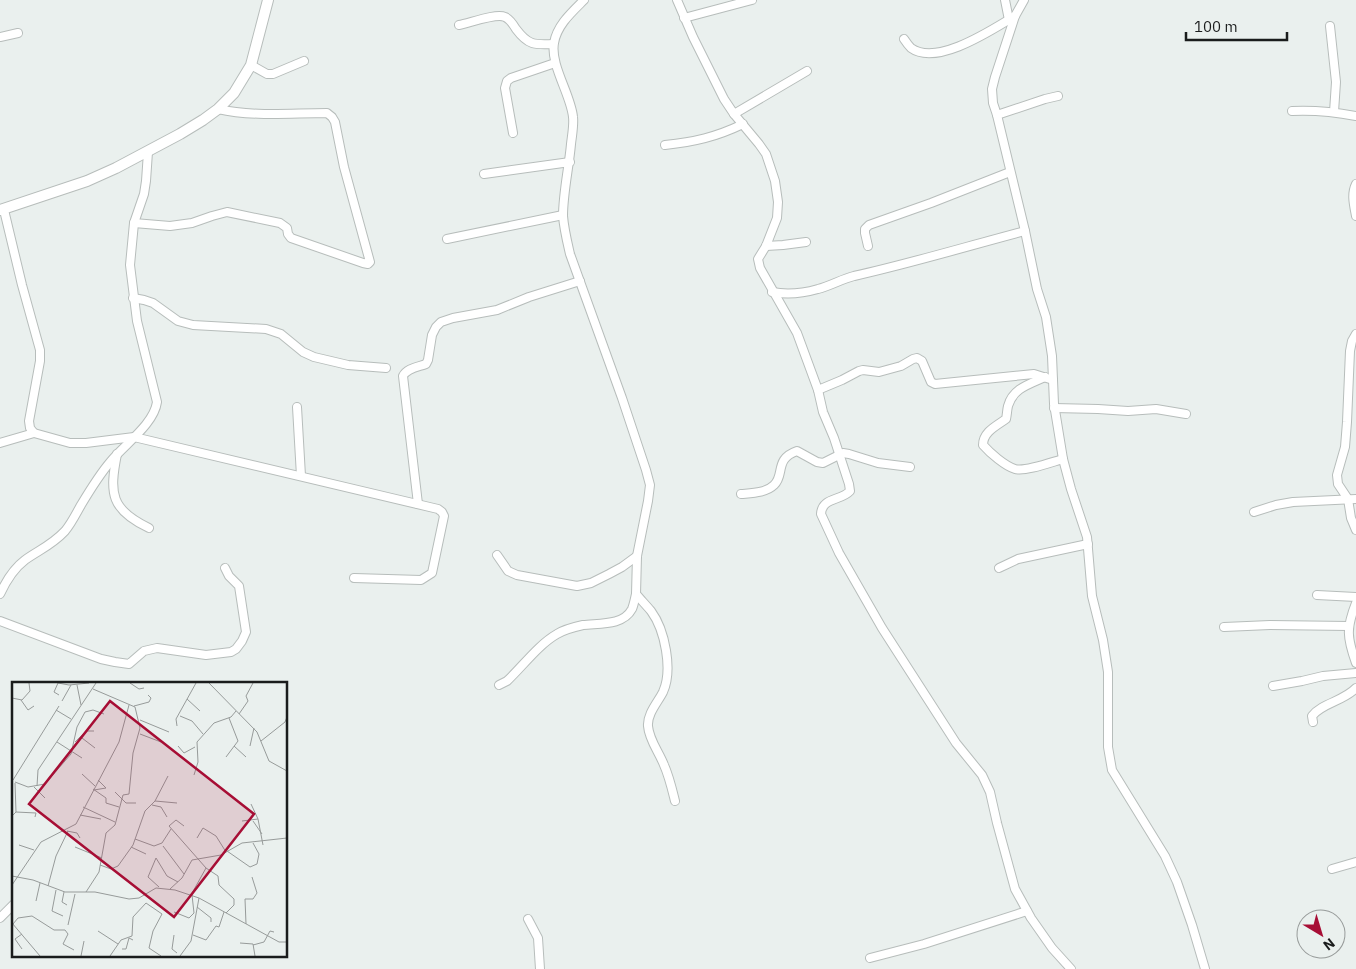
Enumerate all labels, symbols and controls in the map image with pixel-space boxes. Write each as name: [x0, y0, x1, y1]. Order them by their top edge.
scale bar: [1186, 10, 1287, 42]
text: 100 m: [1194, 17, 1238, 36]
inset map: [12, 682, 288, 956]
north arrow: [1296, 909, 1346, 959]
text: N: [1319, 934, 1339, 954]

